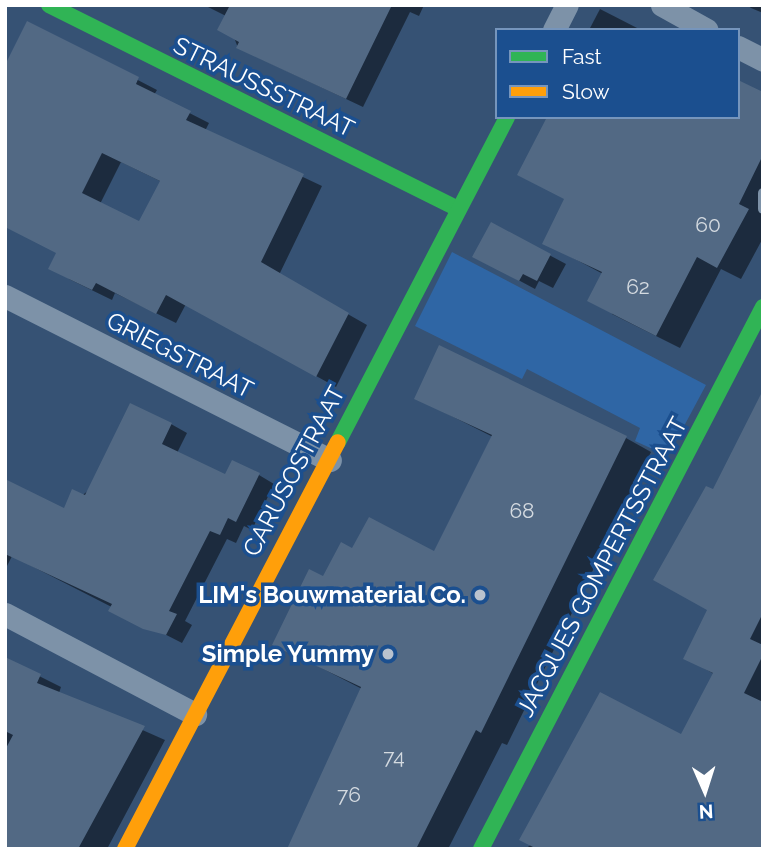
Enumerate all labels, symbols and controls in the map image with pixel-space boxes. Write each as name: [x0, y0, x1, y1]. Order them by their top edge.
legend: [495, 28, 740, 119]
street label: STRAUSSSTRAAT: [169, 31, 359, 143]
text: Fast: [562, 44, 602, 69]
text: Slow: [562, 79, 610, 104]
house number: 60: [695, 212, 721, 238]
house number: 62: [626, 274, 650, 300]
street label: GRIEGSTRAAT: [102, 306, 258, 404]
street label: CARUSOSTRAAT: [237, 381, 351, 561]
street label: JACQUES GOMPERTSSTRAAT: [511, 412, 693, 722]
house number: 68: [509, 498, 535, 524]
place label: LIM's Bouwmaterial Co.: [197, 581, 466, 609]
marker: LIM's Bouwmaterial Co.: [472, 587, 488, 603]
place label: Simple Yummy: [201, 640, 374, 668]
marker: Simple Yummy: [380, 646, 396, 662]
house number: 74: [383, 744, 405, 770]
north arrow: [670, 756, 740, 826]
house number: 76: [337, 782, 361, 808]
text: N: [698, 801, 714, 823]

